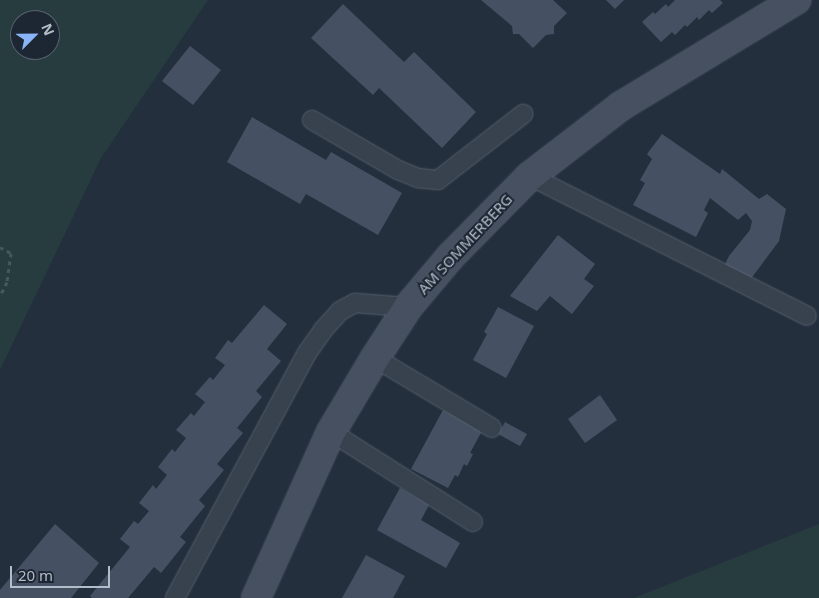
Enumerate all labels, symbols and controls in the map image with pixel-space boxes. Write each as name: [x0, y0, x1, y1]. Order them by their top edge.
north arrow: [10, 10, 60, 60]
text: N: [37, 20, 59, 38]
street label: AM SOMMERBERG: [414, 190, 516, 298]
scale bar: [12, 556, 112, 588]
text: 20 m: [18, 565, 53, 585]

